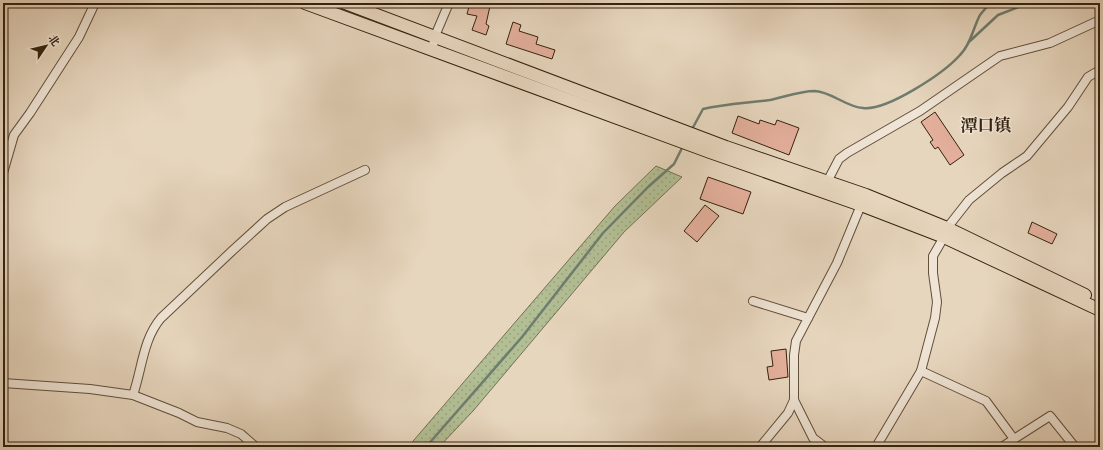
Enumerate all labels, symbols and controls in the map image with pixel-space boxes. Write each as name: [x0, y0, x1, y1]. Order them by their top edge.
north arrow: [26, 26, 66, 66]
text: 北: [45, 32, 63, 49]
district label: 潭口镇: [961, 114, 1012, 136]

